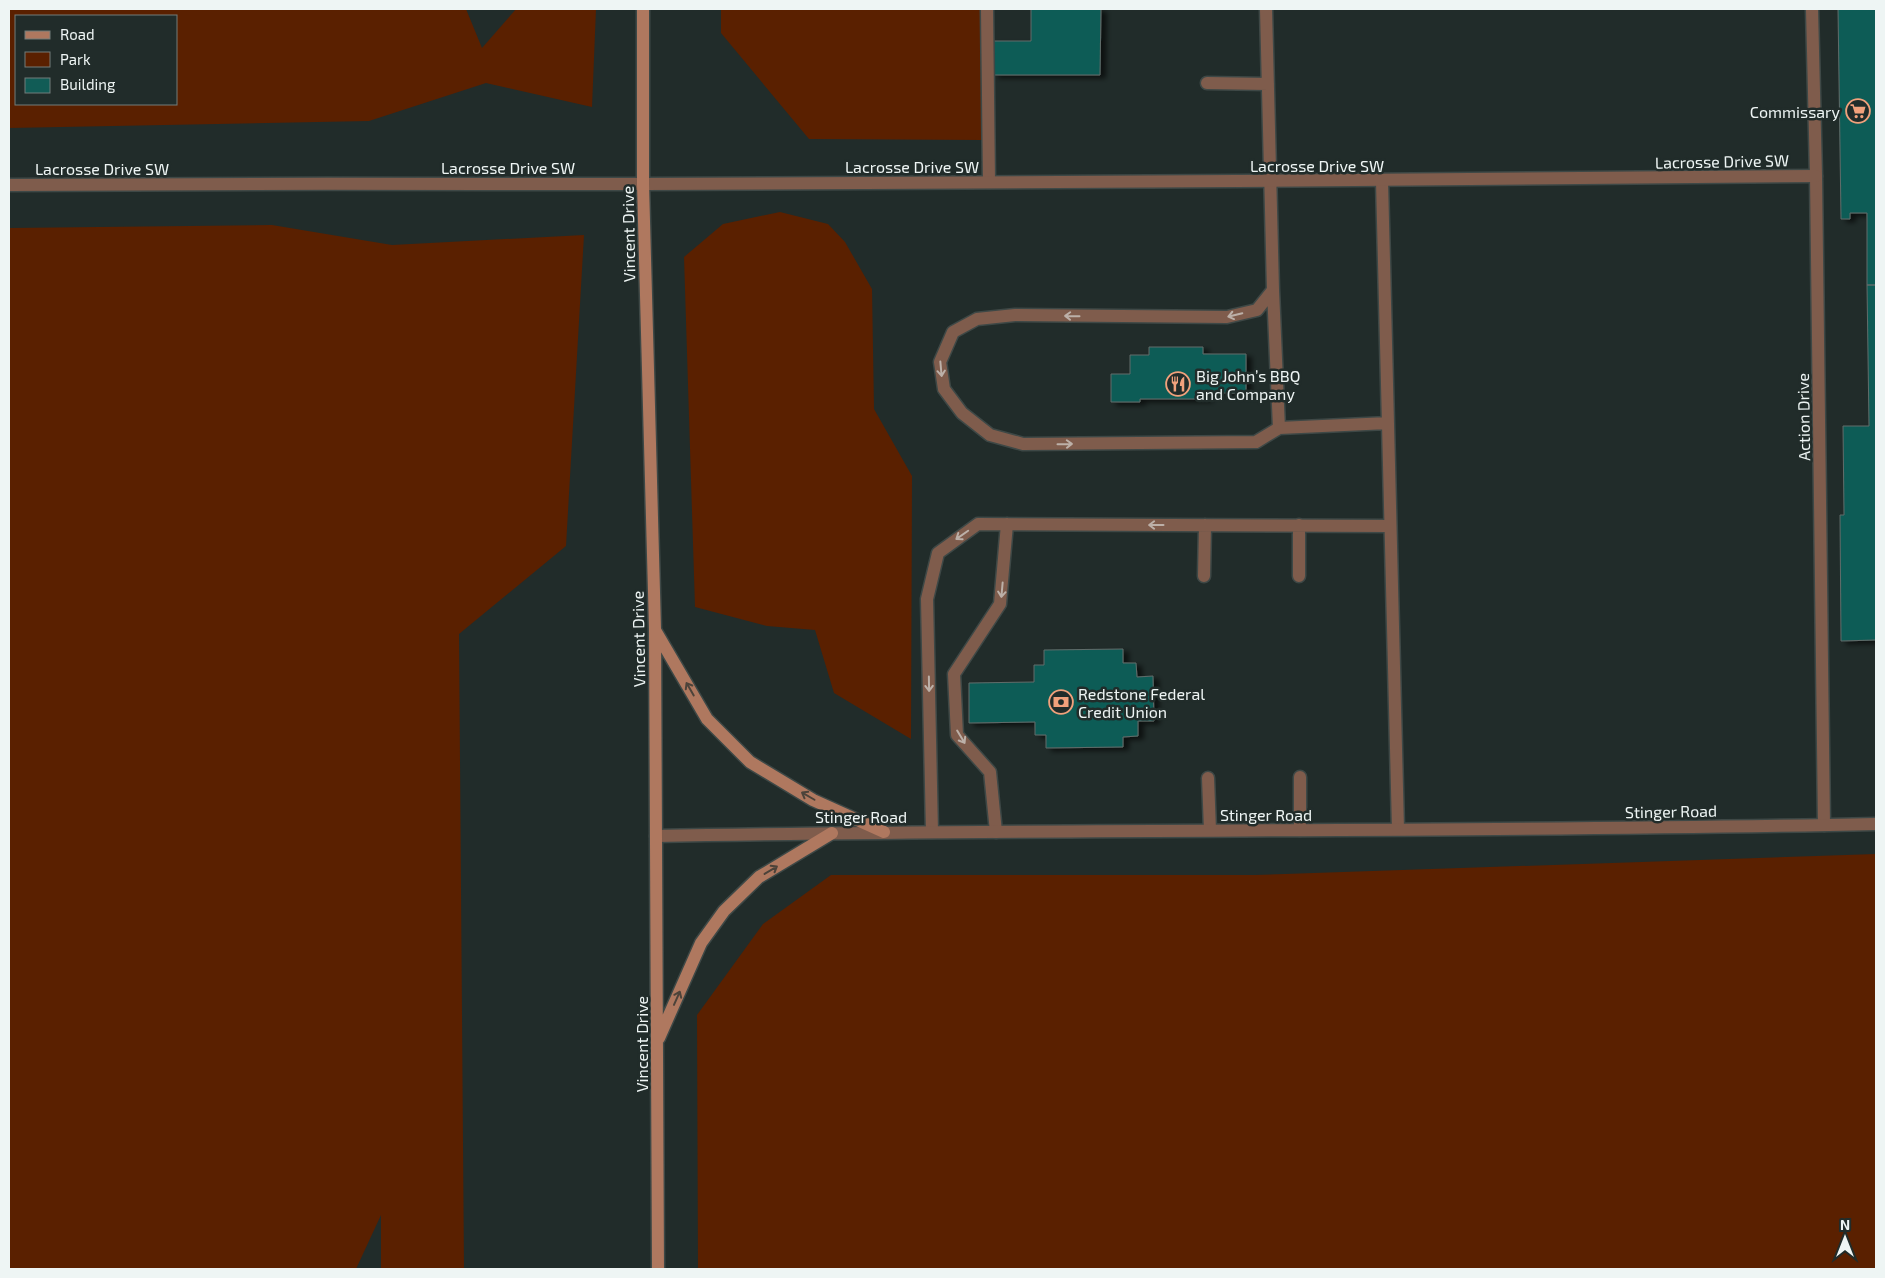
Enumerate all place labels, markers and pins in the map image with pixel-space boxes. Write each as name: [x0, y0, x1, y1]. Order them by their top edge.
supermarket icon: Commissary: [1845, 98, 1871, 124]
place label: Commissary: [1750, 102, 1841, 121]
place label: Big John’s BBQ and Company: [1196, 366, 1300, 403]
restaurant icon: Big John’s BBQ and Company: [1165, 371, 1191, 397]
place label: Redstone Federal Credit Union: [1078, 684, 1205, 721]
bank icon: Redstone Federal Credit Union: [1048, 689, 1074, 715]

